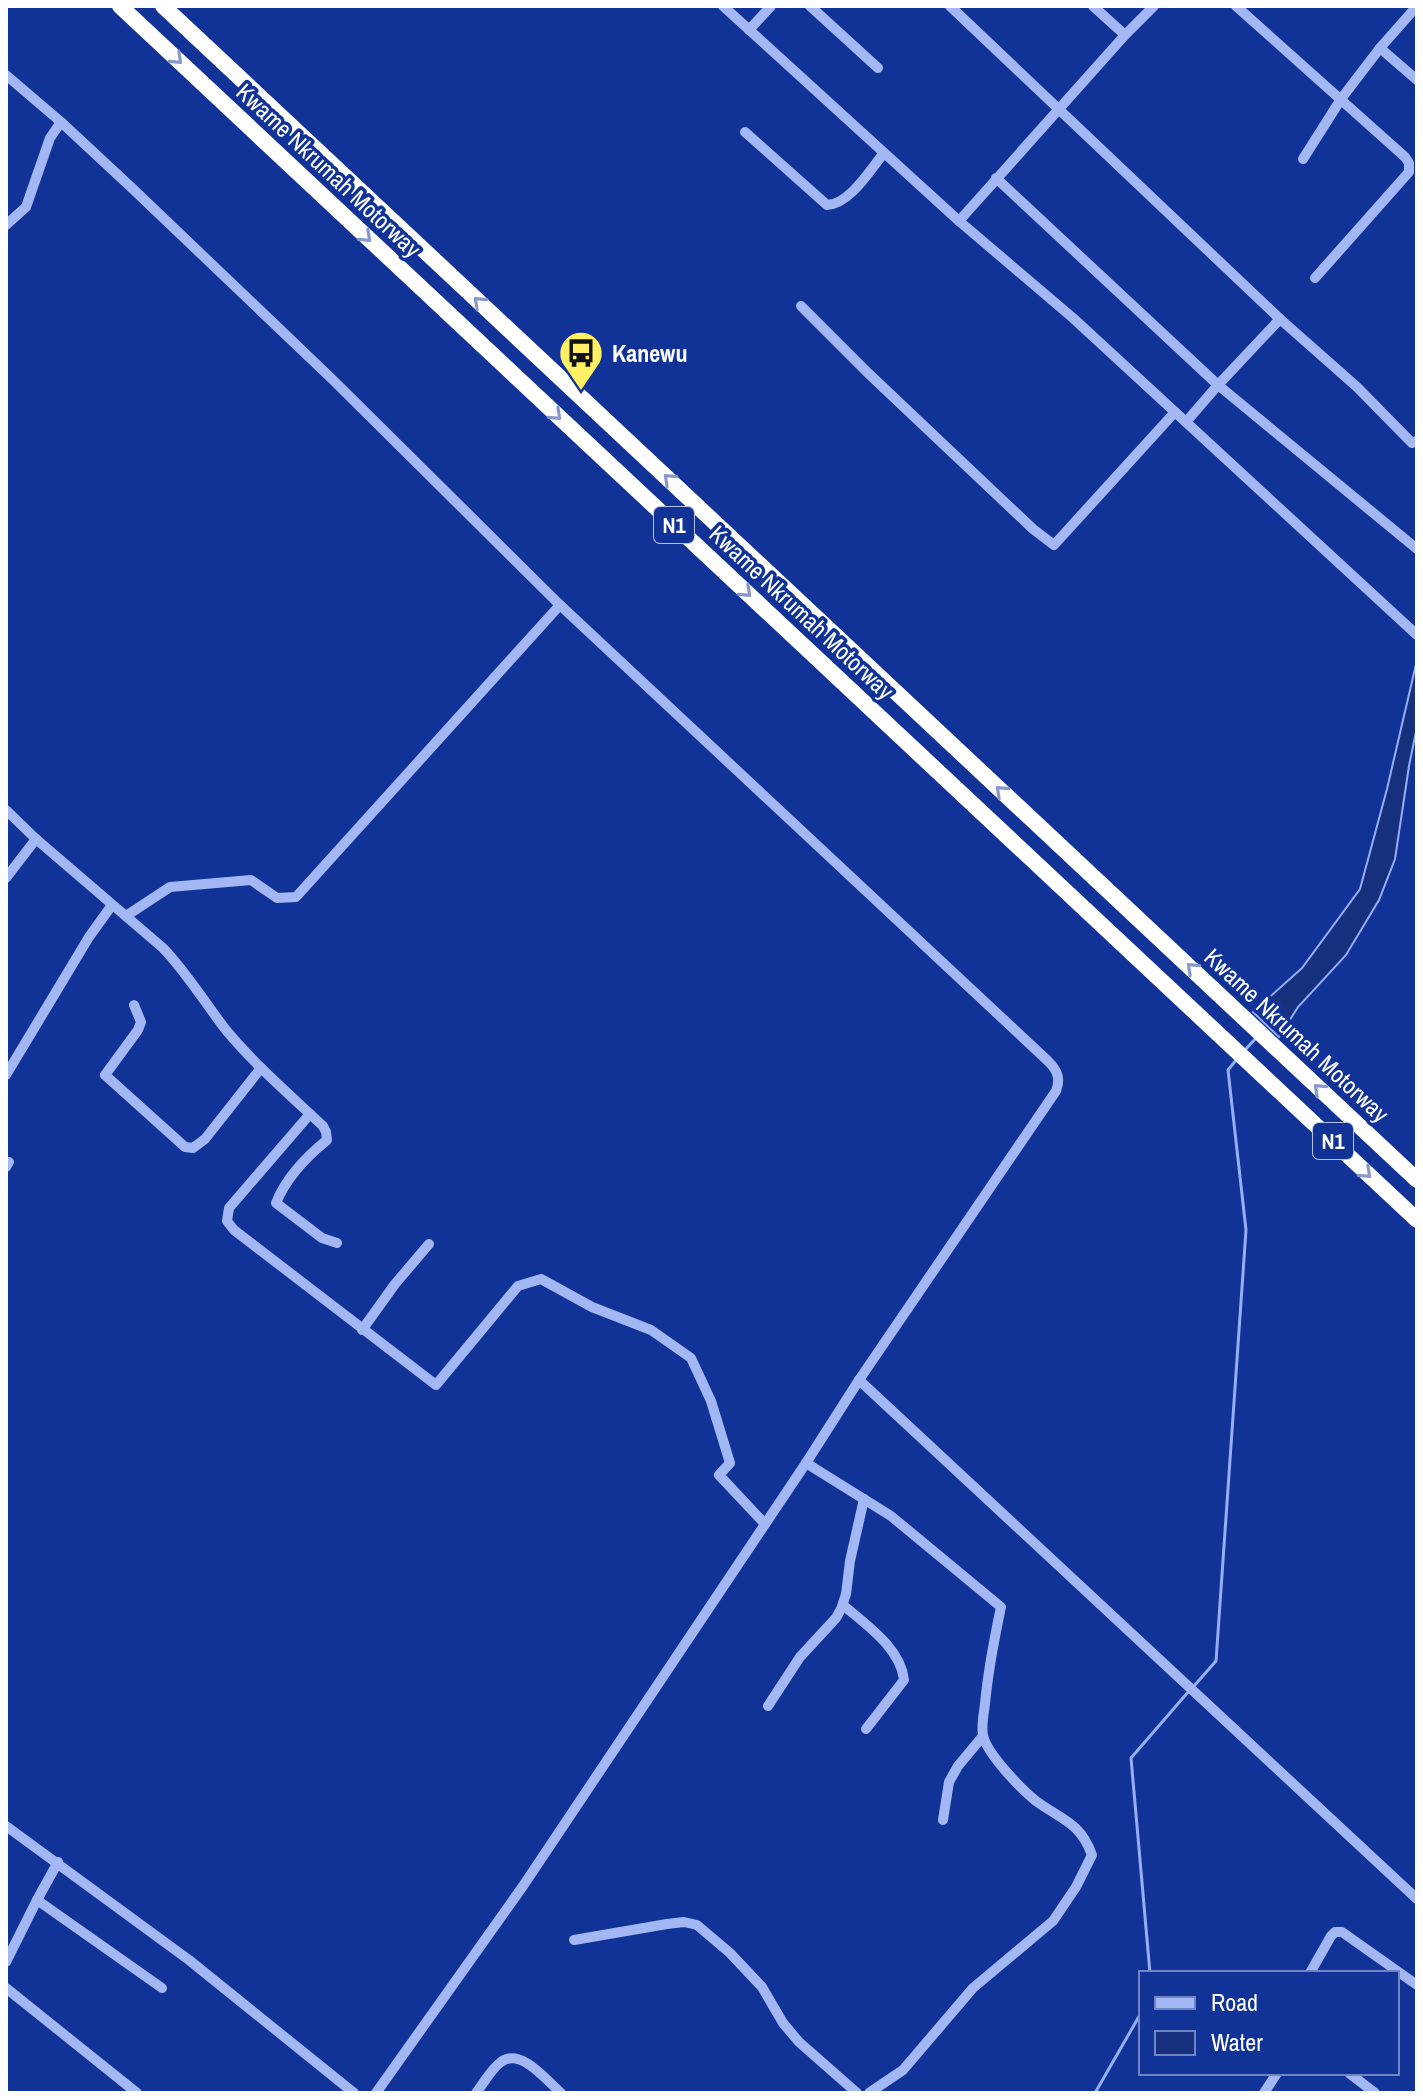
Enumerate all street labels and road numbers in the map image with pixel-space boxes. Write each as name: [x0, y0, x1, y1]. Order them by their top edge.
street label: Kwame Nkrumah Motorway: [230, 76, 428, 264]
road number: N1: [654, 507, 694, 543]
street label: Kwame Nkrumah Motorway: [703, 518, 901, 706]
street label: Kwame Nkrumah Motorway: [1198, 941, 1396, 1129]
road number: N1: [1313, 1123, 1353, 1159]

